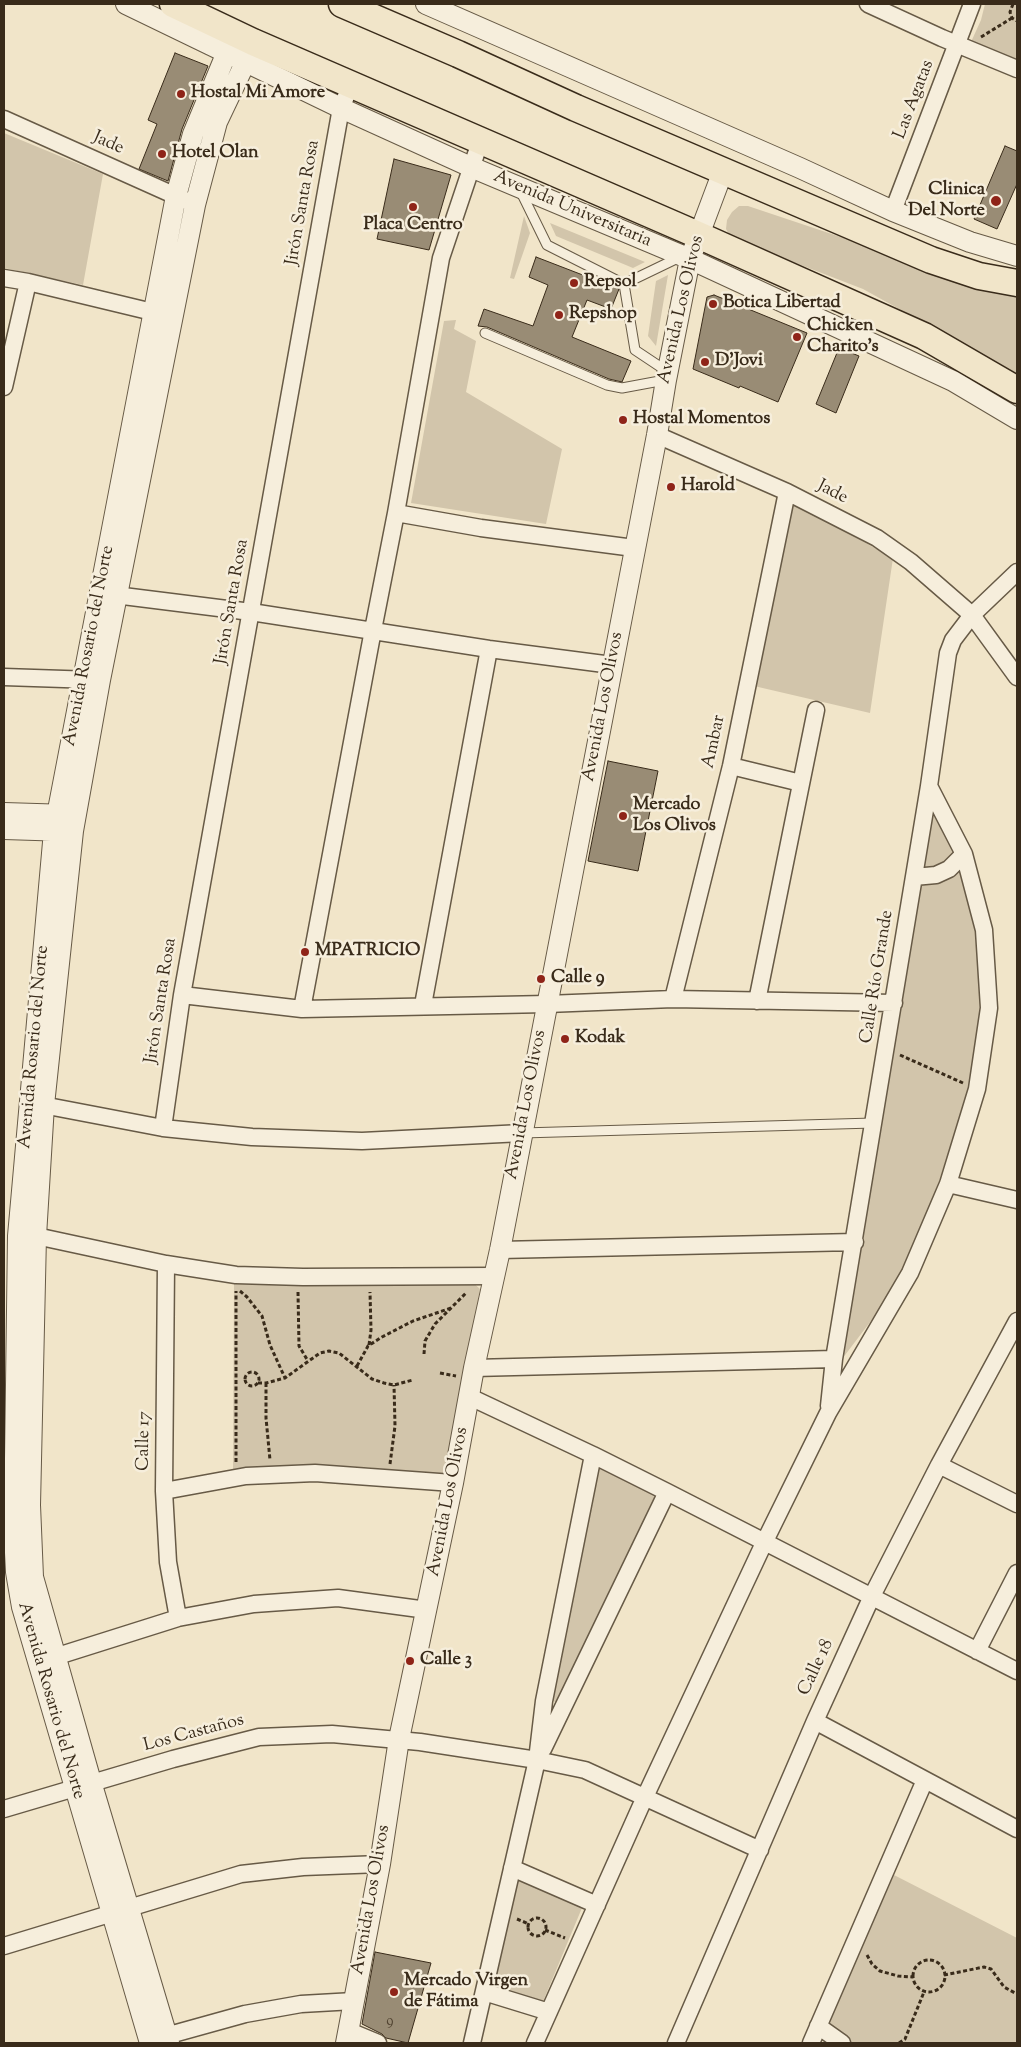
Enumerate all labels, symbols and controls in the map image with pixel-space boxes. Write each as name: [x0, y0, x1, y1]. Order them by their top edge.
street label: Las Agatas: [890, 58, 940, 142]
place label: Hostal Mi Amore: [191, 83, 325, 105]
marker: Hostal Mi Amore: [175, 88, 187, 100]
street label: Jade: [89, 128, 127, 160]
street label: Jirón Santa Rosa: [282, 139, 326, 267]
place label: Hotel Olan: [172, 143, 259, 165]
marker: Hotel Olan: [156, 148, 168, 160]
street label: Avenida Universitaria: [490, 167, 654, 253]
place label: Clinica Del Norte: [908, 180, 985, 222]
marker: Clinica Del Norte: [989, 194, 1003, 208]
marker: Placa Centro: [407, 201, 419, 213]
place label: Placa Centro: [363, 215, 463, 237]
street label: Avenida Los Olivos: [654, 234, 710, 386]
place label: Repsol: [584, 272, 636, 294]
marker: Repsol: [568, 277, 580, 289]
place label: Botica Libertad: [723, 293, 841, 315]
marker: Botica Libertad: [707, 298, 719, 310]
place label: Repshop: [569, 304, 637, 326]
marker: Repshop: [553, 309, 565, 321]
place label: Chicken Charito's: [807, 316, 879, 358]
marker: Chicken Charito's: [791, 331, 803, 343]
place label: D'Jovi: [715, 351, 763, 373]
marker: D'Jovi: [699, 356, 711, 368]
place label: Hostal Momentos: [633, 409, 770, 431]
marker: Hostal Momentos: [617, 414, 629, 426]
place label: Harold: [681, 476, 735, 498]
street label: Jade: [813, 476, 851, 510]
marker: Harold: [665, 481, 677, 493]
street label: Jirón Santa Rosa: [211, 538, 255, 666]
street label: Avenida Rosario del Norte: [60, 544, 120, 748]
street label: Avenida Los Olivos: [579, 630, 629, 784]
street label: Ambar: [699, 713, 731, 771]
place label: Mercado Los Olivos: [633, 795, 716, 838]
marker: Mercado Los Olivos: [617, 810, 629, 822]
street label: Calle Río Grande: [857, 909, 899, 1045]
street label: Jirón Santa Rosa: [141, 937, 183, 1065]
place label: MPATRICIO: [315, 941, 420, 963]
street label: Avenida Rosario del Norte: [15, 944, 55, 1150]
marker: MPATRICIO: [299, 946, 311, 958]
place label: Calle 9: [551, 968, 604, 990]
marker: Calle 9: [535, 973, 547, 985]
street label: Avenida Los Olivos: [502, 1028, 552, 1182]
place label: Kodak: [575, 1028, 625, 1050]
marker: Kodak: [559, 1033, 571, 1045]
street label: Calle 17: [134, 1411, 156, 1471]
street label: Avenida Los Olivos: [424, 1425, 474, 1579]
street label: Avenida Rosario del Norte: [11, 1600, 89, 1802]
street label: Calle 18: [795, 1636, 839, 1700]
place label: Calle 3: [420, 1650, 472, 1672]
marker: Calle 3: [404, 1655, 416, 1667]
street label: Los Castaños: [141, 1710, 247, 1758]
street label: Avenida Los Olivos: [348, 1823, 396, 1977]
place label: Mercado Virgen de Fátima: [404, 1971, 528, 2014]
marker: Mercado Virgen de Fátima: [388, 1986, 400, 1998]
house number: 9: [386, 2013, 394, 2031]

